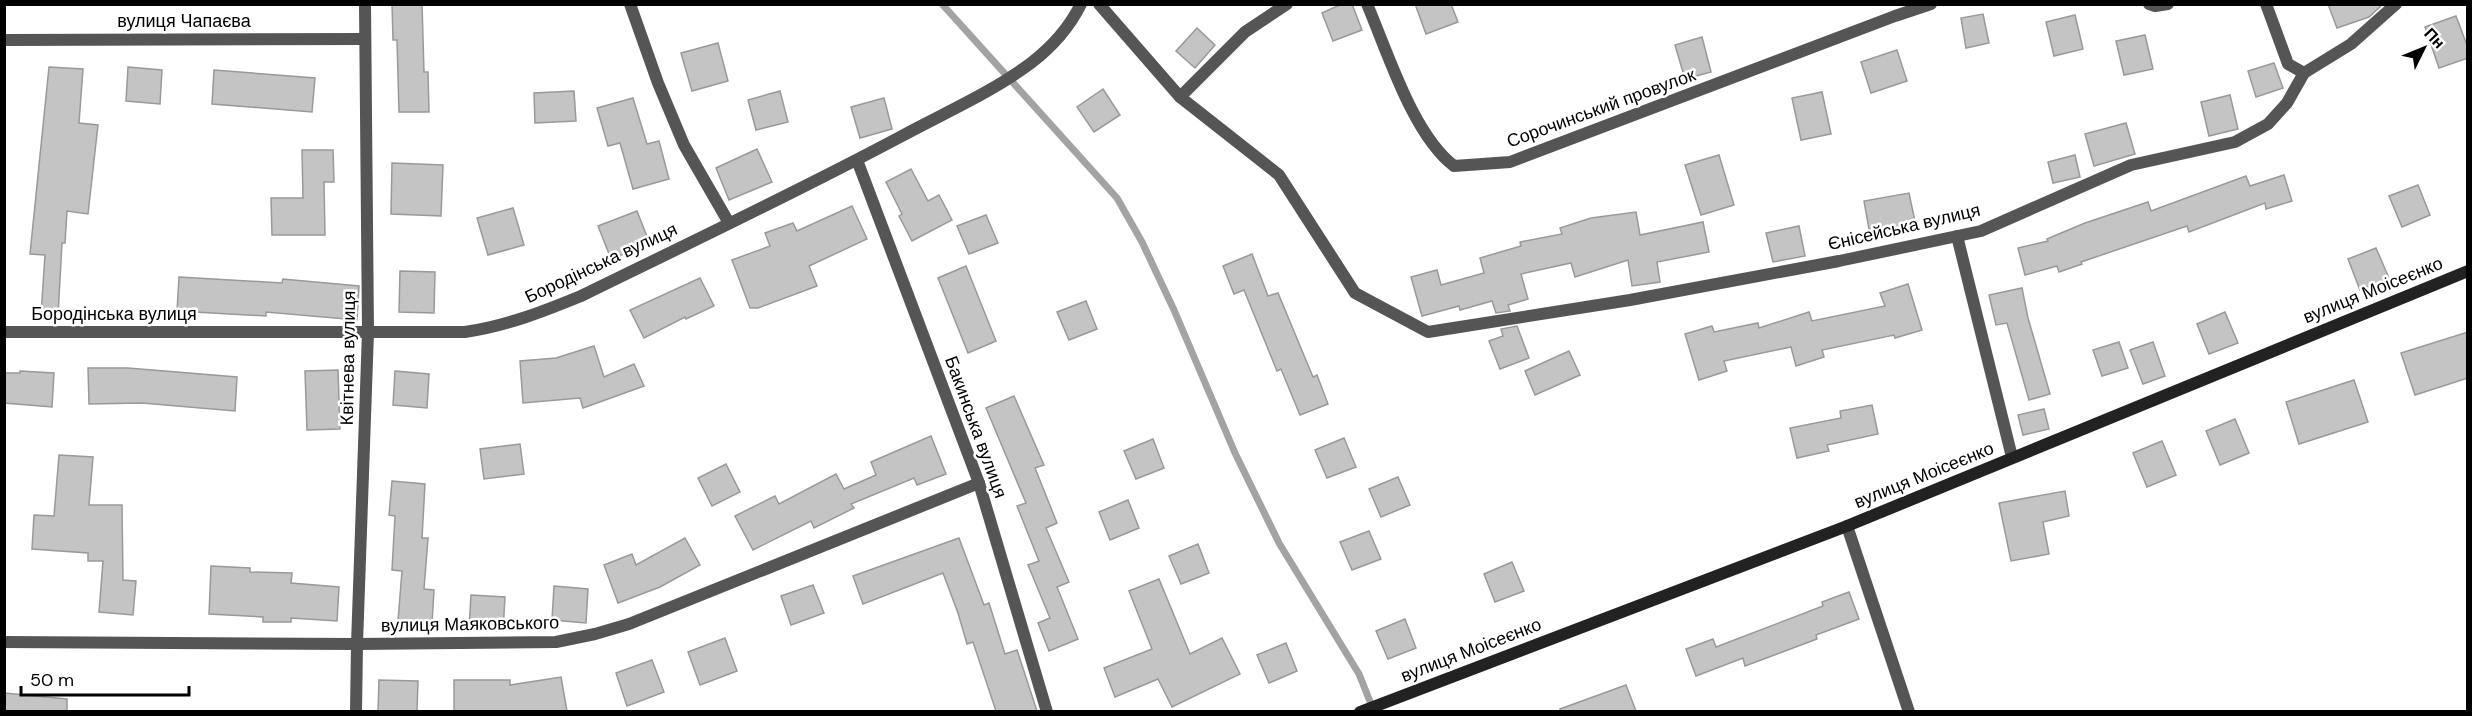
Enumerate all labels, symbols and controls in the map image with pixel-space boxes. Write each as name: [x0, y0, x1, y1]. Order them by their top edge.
street label: вулиця Чапаєва: [117, 9, 252, 33]
north arrow: [2394, 18, 2454, 78]
text: Пн: [2420, 23, 2450, 53]
street label: Сорочинський провулок: [1503, 63, 1699, 153]
street label: Єнісейська вулиця: [1825, 198, 1983, 256]
street label: Бородінська вулиця: [521, 217, 681, 309]
street label: вулиця Моісеєнко: [2300, 251, 2446, 329]
street label: Квітнева вулиця: [335, 290, 361, 426]
street label: Бородінська вулиця: [31, 302, 197, 326]
street label: Бакинська вулиця: [939, 353, 1013, 501]
street label: вулиця Моісеєнко: [1851, 436, 1997, 514]
street label: вулиця Маяковського: [381, 610, 559, 638]
street label: вулиця Моісеєнко: [1397, 612, 1545, 688]
scale bar: [21, 659, 189, 697]
text: 50 m: [30, 668, 74, 692]

